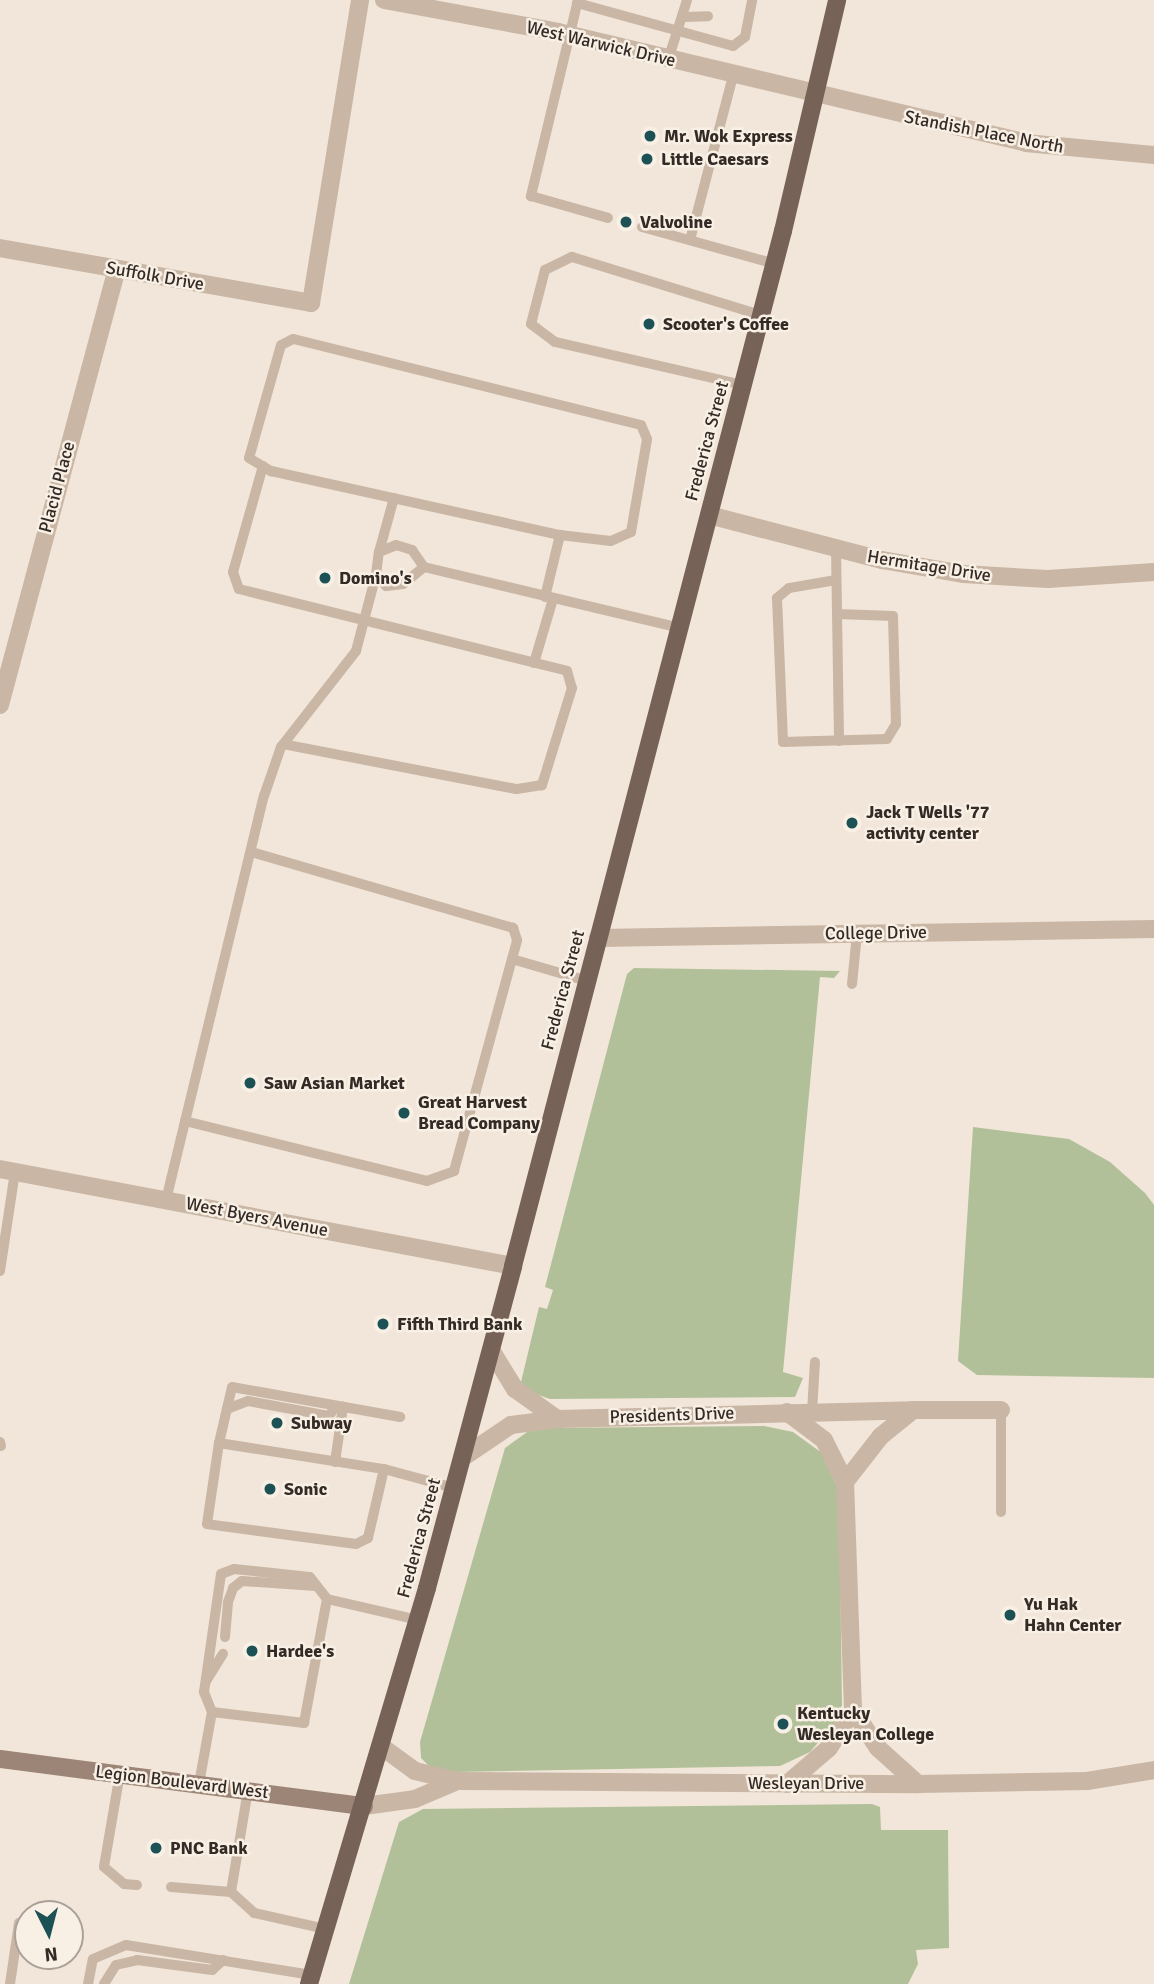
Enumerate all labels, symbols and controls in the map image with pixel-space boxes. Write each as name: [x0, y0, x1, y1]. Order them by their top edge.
street label: West Warwick Drive: [524, 16, 678, 72]
street label: Standish Place North: [902, 106, 1066, 158]
place label: Mr. Wok Express: [664, 125, 793, 147]
marker: Mr. Wok Express: [642, 128, 658, 144]
place label: Little Caesars: [661, 148, 769, 170]
marker: Little Caesars: [639, 151, 655, 167]
place label: Valvoline: [640, 211, 712, 233]
marker: Valvoline: [618, 214, 634, 230]
street label: Suffolk Drive: [104, 257, 206, 295]
place label: Scooter's Coffee: [663, 313, 789, 335]
marker: Scooter's Coffee: [641, 316, 657, 332]
street label: Frederica Street: [681, 379, 733, 503]
street label: Placid Place: [34, 439, 80, 535]
street label: Hermitage Drive: [866, 546, 992, 586]
place label: Domino's: [339, 567, 412, 589]
marker: Domino's: [317, 570, 333, 586]
place label: Jack T Wells '77 activity center: [866, 802, 989, 844]
marker: Jack T Wells '77 activity center: [844, 815, 860, 831]
street label: College Drive: [825, 921, 927, 945]
street label: Frederica Street: [537, 928, 589, 1052]
place label: Saw Asian Market: [264, 1072, 405, 1094]
marker: Saw Asian Market: [242, 1075, 258, 1091]
place label: Great Harvest Bread Company: [418, 1092, 540, 1134]
marker: Great Harvest Bread Company: [396, 1105, 412, 1121]
street label: West Byers Avenue: [184, 1193, 330, 1241]
place label: Fifth Third Bank: [397, 1313, 522, 1335]
marker: Fifth Third Bank: [375, 1316, 391, 1332]
street label: Presidents Drive: [609, 1402, 735, 1428]
place label: Subway: [291, 1412, 352, 1434]
marker: Subway: [269, 1415, 285, 1431]
street label: Frederica Street: [393, 1476, 445, 1600]
place label: Sonic: [284, 1478, 327, 1500]
marker: Sonic: [262, 1481, 278, 1497]
place label: Yu Hak Hahn Center: [1024, 1594, 1122, 1636]
marker: Yu Hak Hahn Center: [1002, 1607, 1018, 1623]
place label: Hardee's: [266, 1640, 334, 1662]
marker: Hardee's: [244, 1643, 260, 1659]
place label: Kentucky Wesleyan College: [797, 1703, 934, 1746]
marker: Kentucky Wesleyan College: [775, 1716, 791, 1732]
street label: Legion Boulevard West: [94, 1761, 270, 1803]
street label: Wesleyan Drive: [748, 1772, 864, 1794]
place label: PNC Bank: [170, 1837, 248, 1859]
marker: PNC Bank: [148, 1840, 164, 1856]
north arrow: [14, 1900, 84, 1970]
text: N: [43, 1941, 59, 1967]

